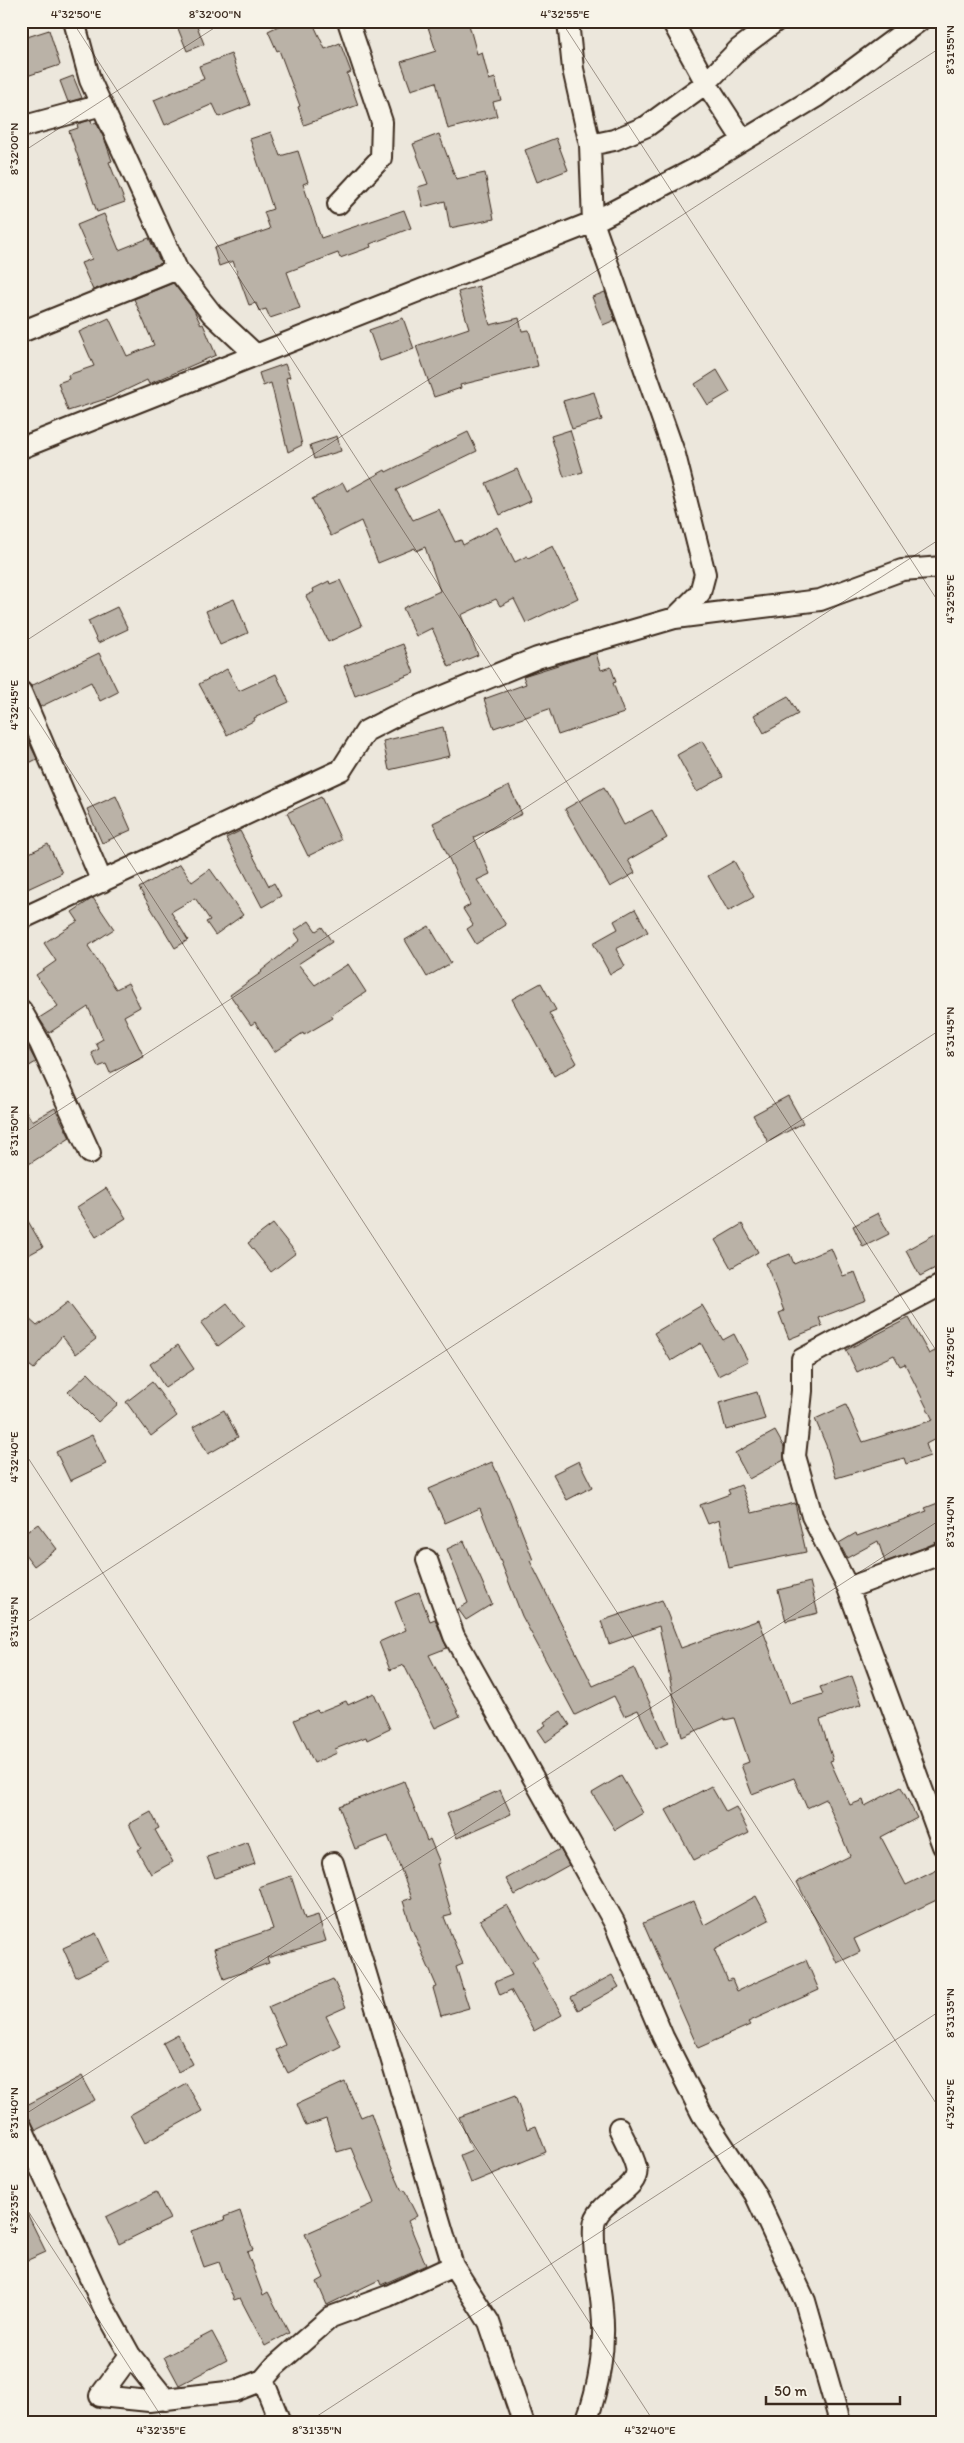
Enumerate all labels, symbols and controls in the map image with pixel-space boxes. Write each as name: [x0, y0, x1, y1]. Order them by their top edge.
text: 4°32'50"E: [51, 7, 102, 21]
text: 8°32'00"N: [189, 7, 241, 21]
text: 4°32'55"E: [540, 7, 590, 21]
text: 8°31'55"N: [943, 25, 957, 75]
text: 8°32'00"N: [7, 123, 21, 175]
text: 4°32'55"E: [943, 574, 957, 624]
text: 4°32'45"E: [7, 679, 21, 730]
text: 8°31'45"N: [943, 1007, 957, 1057]
text: 8°31'50"N: [7, 1106, 21, 1156]
text: 4°32'50"E: [943, 1326, 957, 1377]
text: 4°32'40"E: [7, 1431, 21, 1483]
text: 8°31'40"N: [943, 1496, 957, 1548]
text: 8°31'45"N: [7, 1597, 21, 1647]
text: 8°31'35"N: [943, 1988, 957, 2038]
text: 4°32'45"E: [943, 2078, 957, 2129]
text: 8°31'40"N: [7, 2087, 21, 2139]
text: 4°32'35"E: [7, 2184, 21, 2234]
scale bar: [766, 2373, 900, 2405]
text: 50 m: [774, 2382, 807, 2400]
text: 4°32'35"E: [136, 2423, 186, 2437]
text: 8°31'35"N: [292, 2423, 342, 2437]
text: 4°32'40"E: [624, 2423, 676, 2437]

